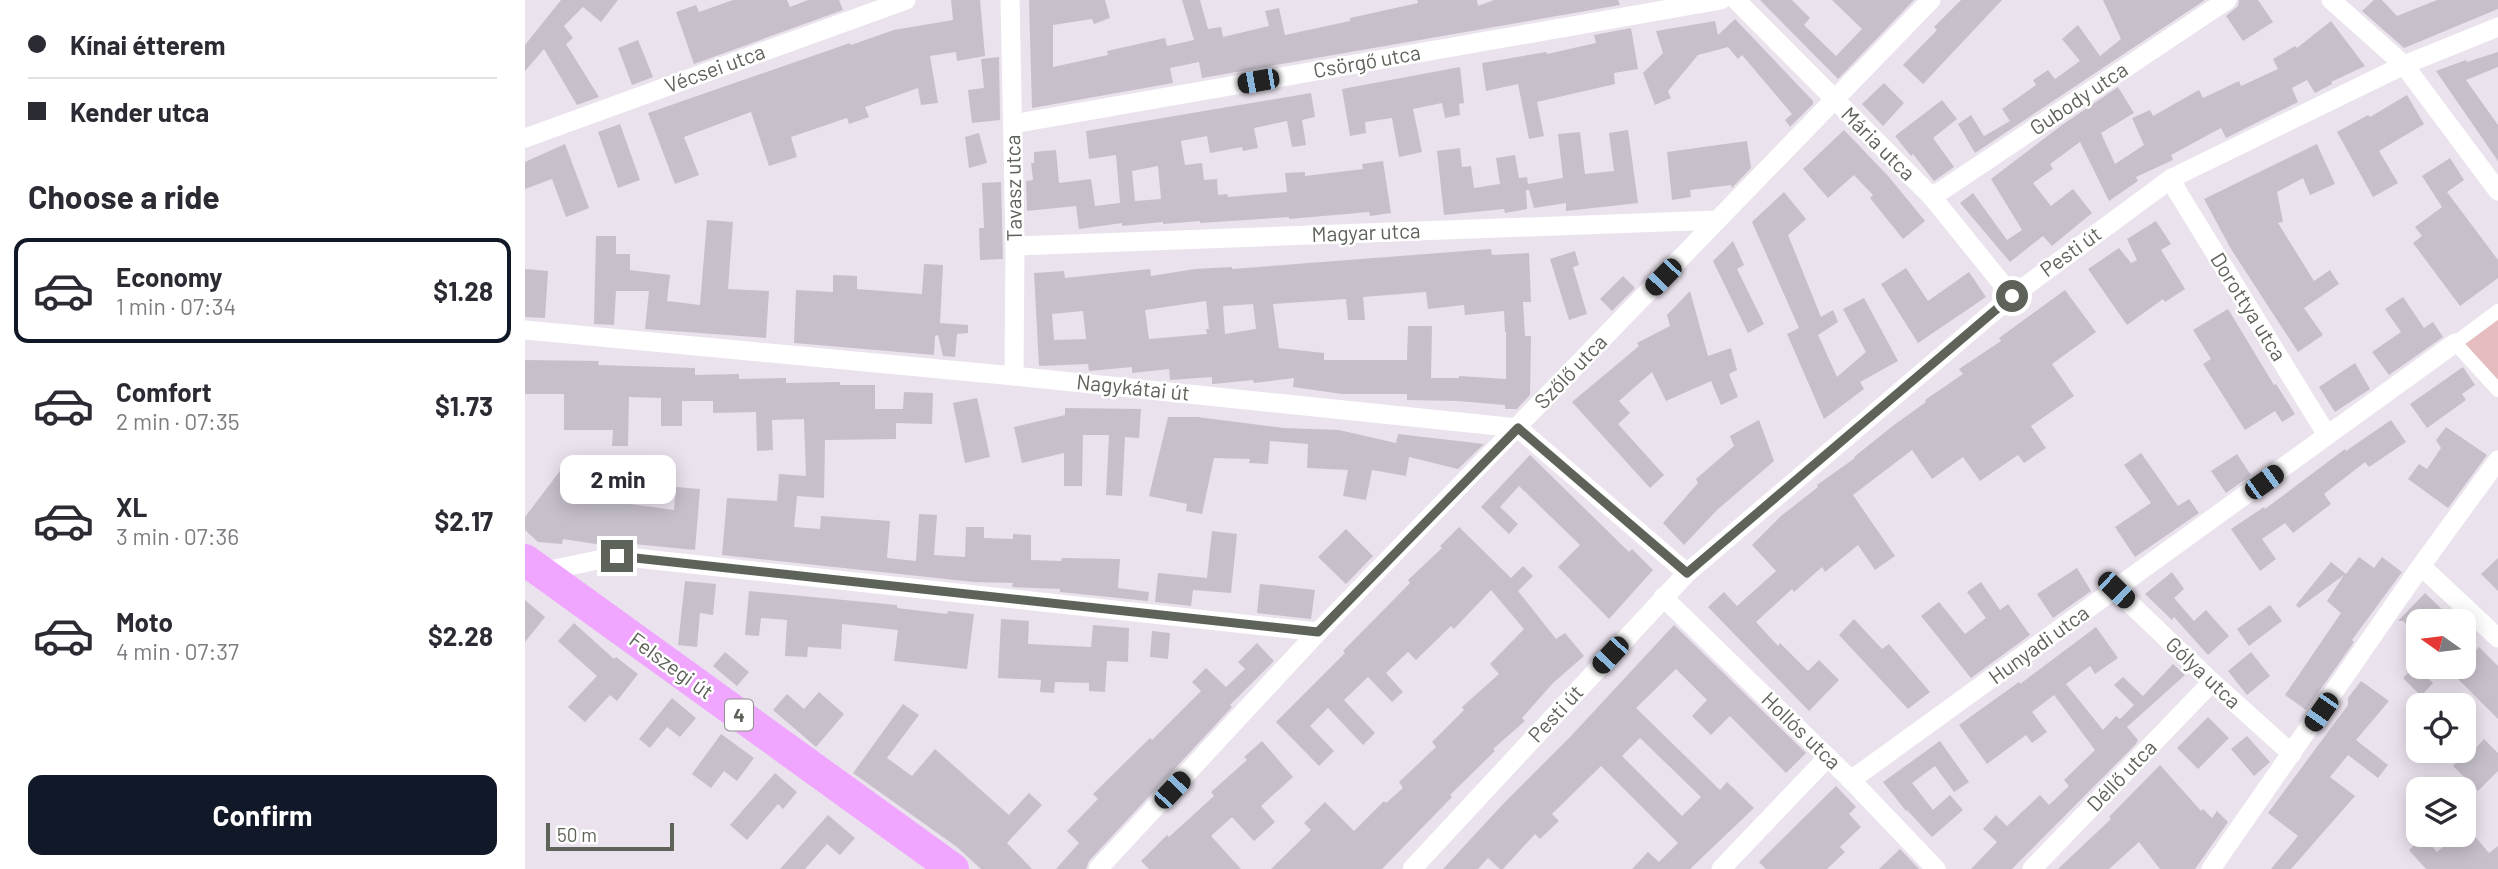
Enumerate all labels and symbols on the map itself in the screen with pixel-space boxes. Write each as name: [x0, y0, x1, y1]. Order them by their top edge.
street label: Vécsei utca: [661, 38, 768, 97]
street label: Csörgő utca: [1311, 39, 1422, 82]
street label: Gubody utca: [2025, 56, 2132, 140]
car: [1236, 67, 1281, 95]
street label: Mária utca: [1837, 101, 1921, 185]
street label: Tavasz utca: [999, 135, 1026, 242]
street label: Magyar utca: [1311, 217, 1421, 246]
street label: Pesti út: [2035, 220, 2106, 281]
street label: Dorottya utca: [2206, 247, 2293, 365]
car: [1641, 255, 1686, 299]
route start: [1996, 280, 2028, 312]
street label: Szőlő utca: [1528, 329, 1611, 413]
street label: Nagykátai út: [1075, 368, 1191, 405]
callout: 2 min: [559, 454, 675, 504]
car: [2241, 461, 2288, 503]
route end: [601, 540, 633, 572]
car: [2094, 568, 2139, 612]
street label: Hunyadi utca: [1983, 599, 2093, 688]
north arrow: [2406, 609, 2476, 679]
street label: Felszegi út: [625, 626, 719, 704]
street label: Gólya utca: [2161, 631, 2247, 713]
car: [1588, 632, 1633, 678]
street label: Pesti út: [1522, 679, 1588, 747]
street label: Hollós utca: [1757, 686, 1847, 774]
car: [2301, 689, 2342, 735]
road number: 4: [725, 700, 753, 730]
street label: Déllő utca: [2081, 734, 2161, 816]
car: [1150, 767, 1195, 813]
scale bar: [546, 820, 674, 852]

